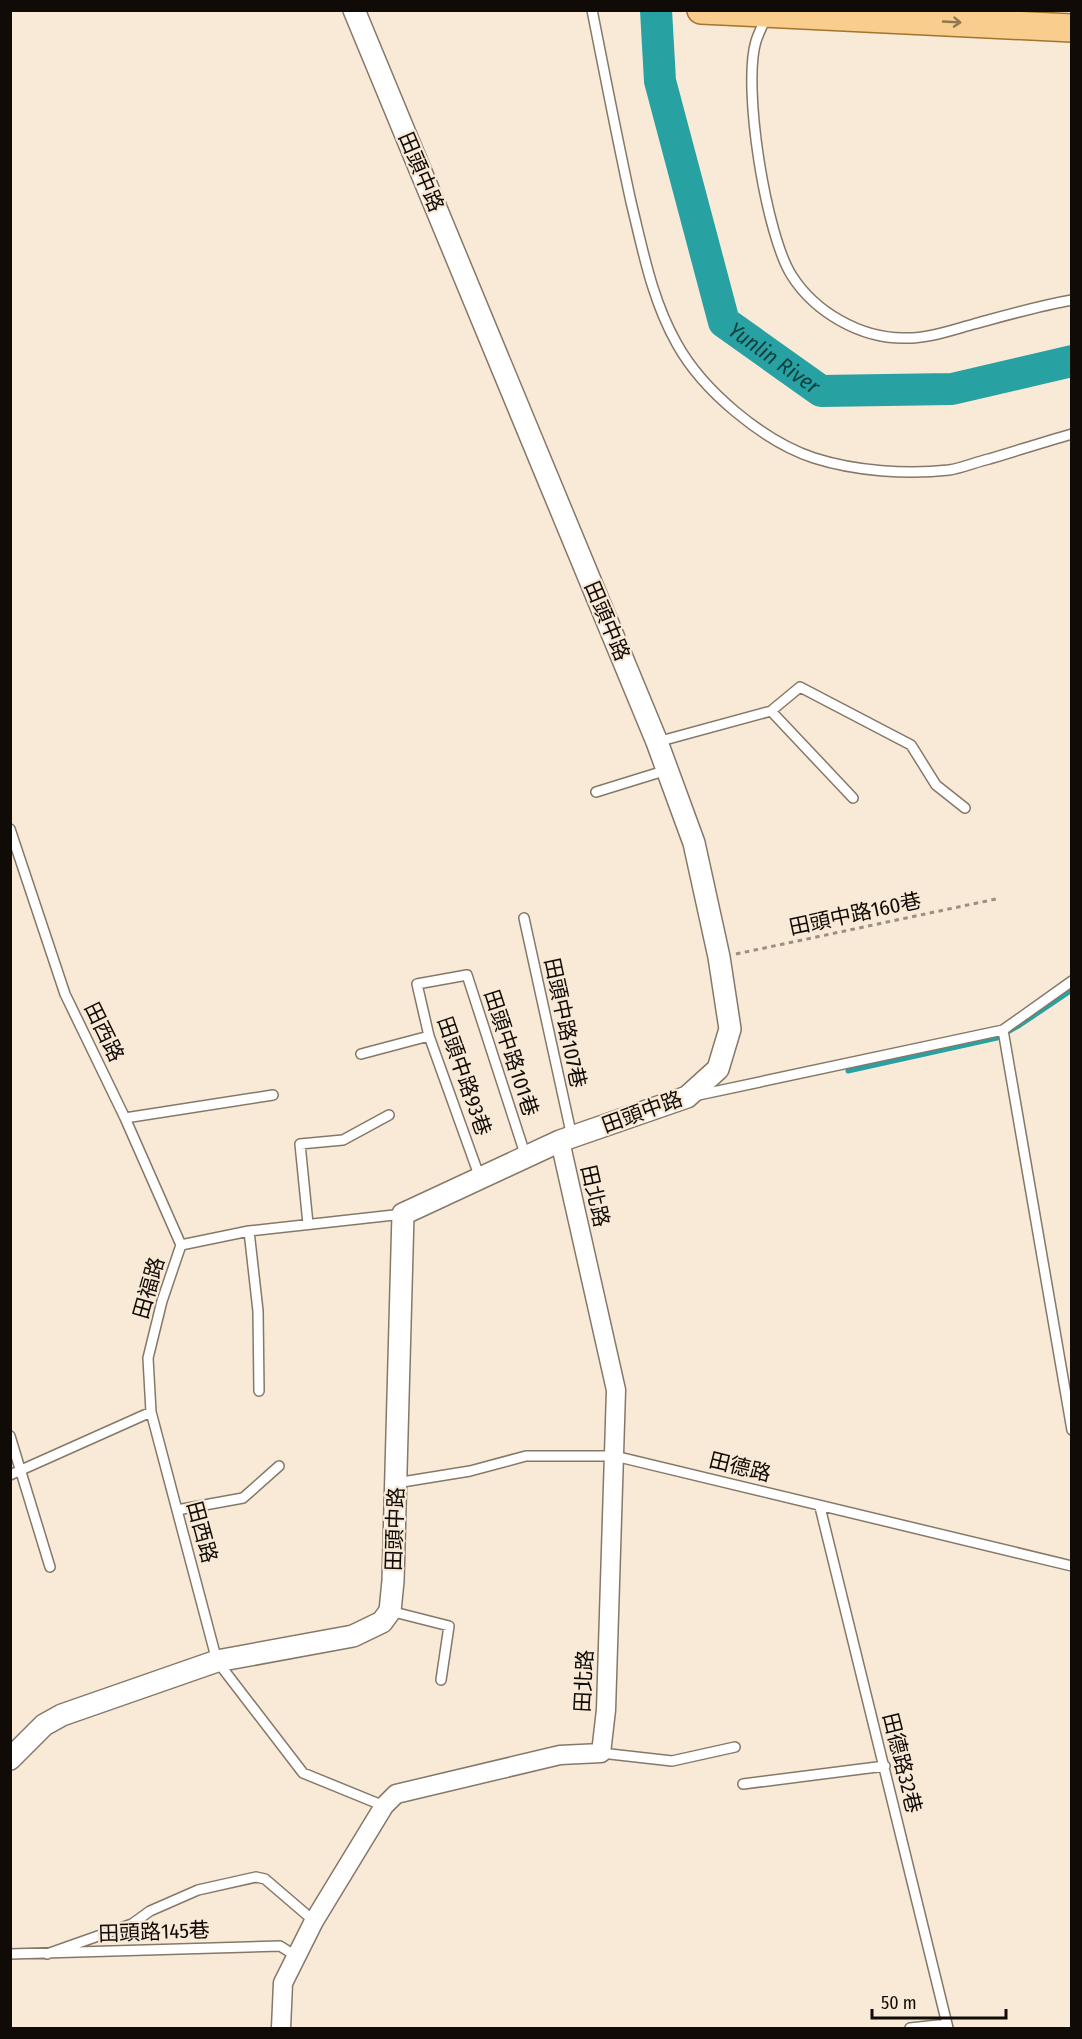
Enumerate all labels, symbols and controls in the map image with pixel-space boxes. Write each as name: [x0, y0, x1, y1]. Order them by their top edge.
one-way arrow: [941, 17, 961, 28]
street label: 田頭中路: [393, 128, 449, 216]
water label: Yunlin River: [723, 316, 826, 401]
street label: 田頭中路: [579, 577, 635, 665]
street label: 田頭中路160巷: [786, 887, 924, 941]
street label: 田頭中路107巷: [539, 956, 591, 1090]
street label: 田頭中路101巷: [478, 986, 544, 1120]
street label: 田西路: [79, 998, 129, 1066]
street label: 田頭中路93巷: [431, 1013, 497, 1139]
street label: 田頭中路: [598, 1085, 686, 1139]
street label: 田北路: [575, 1162, 615, 1230]
street label: 田福路: [128, 1254, 170, 1322]
street label: 田德路: [706, 1447, 774, 1487]
street label: 田頭中路: [381, 1487, 409, 1571]
street label: 田西路: [181, 1498, 223, 1566]
street label: 田北路: [569, 1649, 599, 1713]
street label: 田德路32巷: [877, 1710, 927, 1816]
street label: 田頭路145巷: [98, 1917, 210, 1947]
scale bar: [872, 1982, 1006, 2020]
text: 50 m: [881, 1992, 917, 2014]

